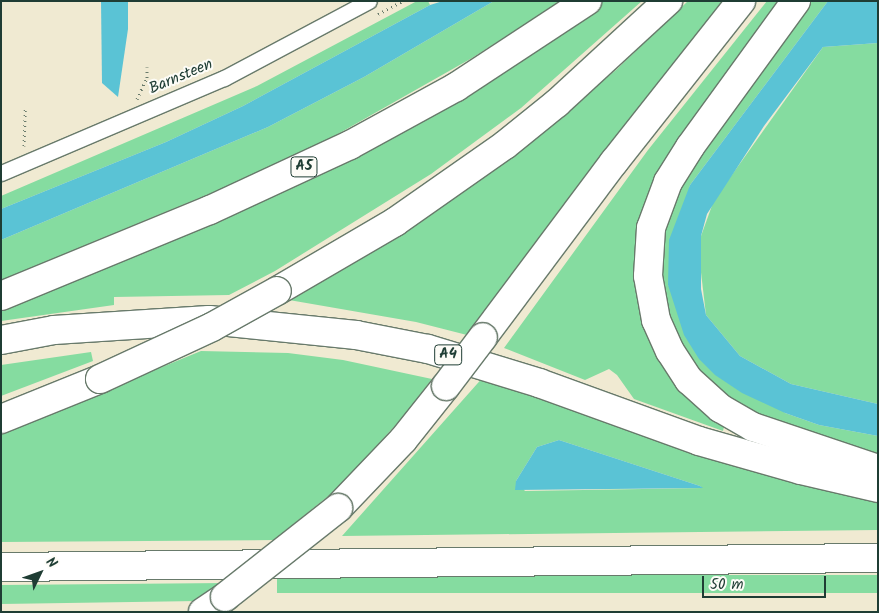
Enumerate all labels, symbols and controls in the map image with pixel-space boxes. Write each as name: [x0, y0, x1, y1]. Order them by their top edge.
street label: Barnsteen: [146, 55, 216, 99]
road number: A5: [290, 154, 318, 180]
road number: A4: [433, 342, 463, 368]
north arrow: [15, 548, 65, 598]
text: N: [40, 552, 62, 574]
scale bar: [704, 566, 828, 598]
text: 50 m: [710, 573, 744, 597]

